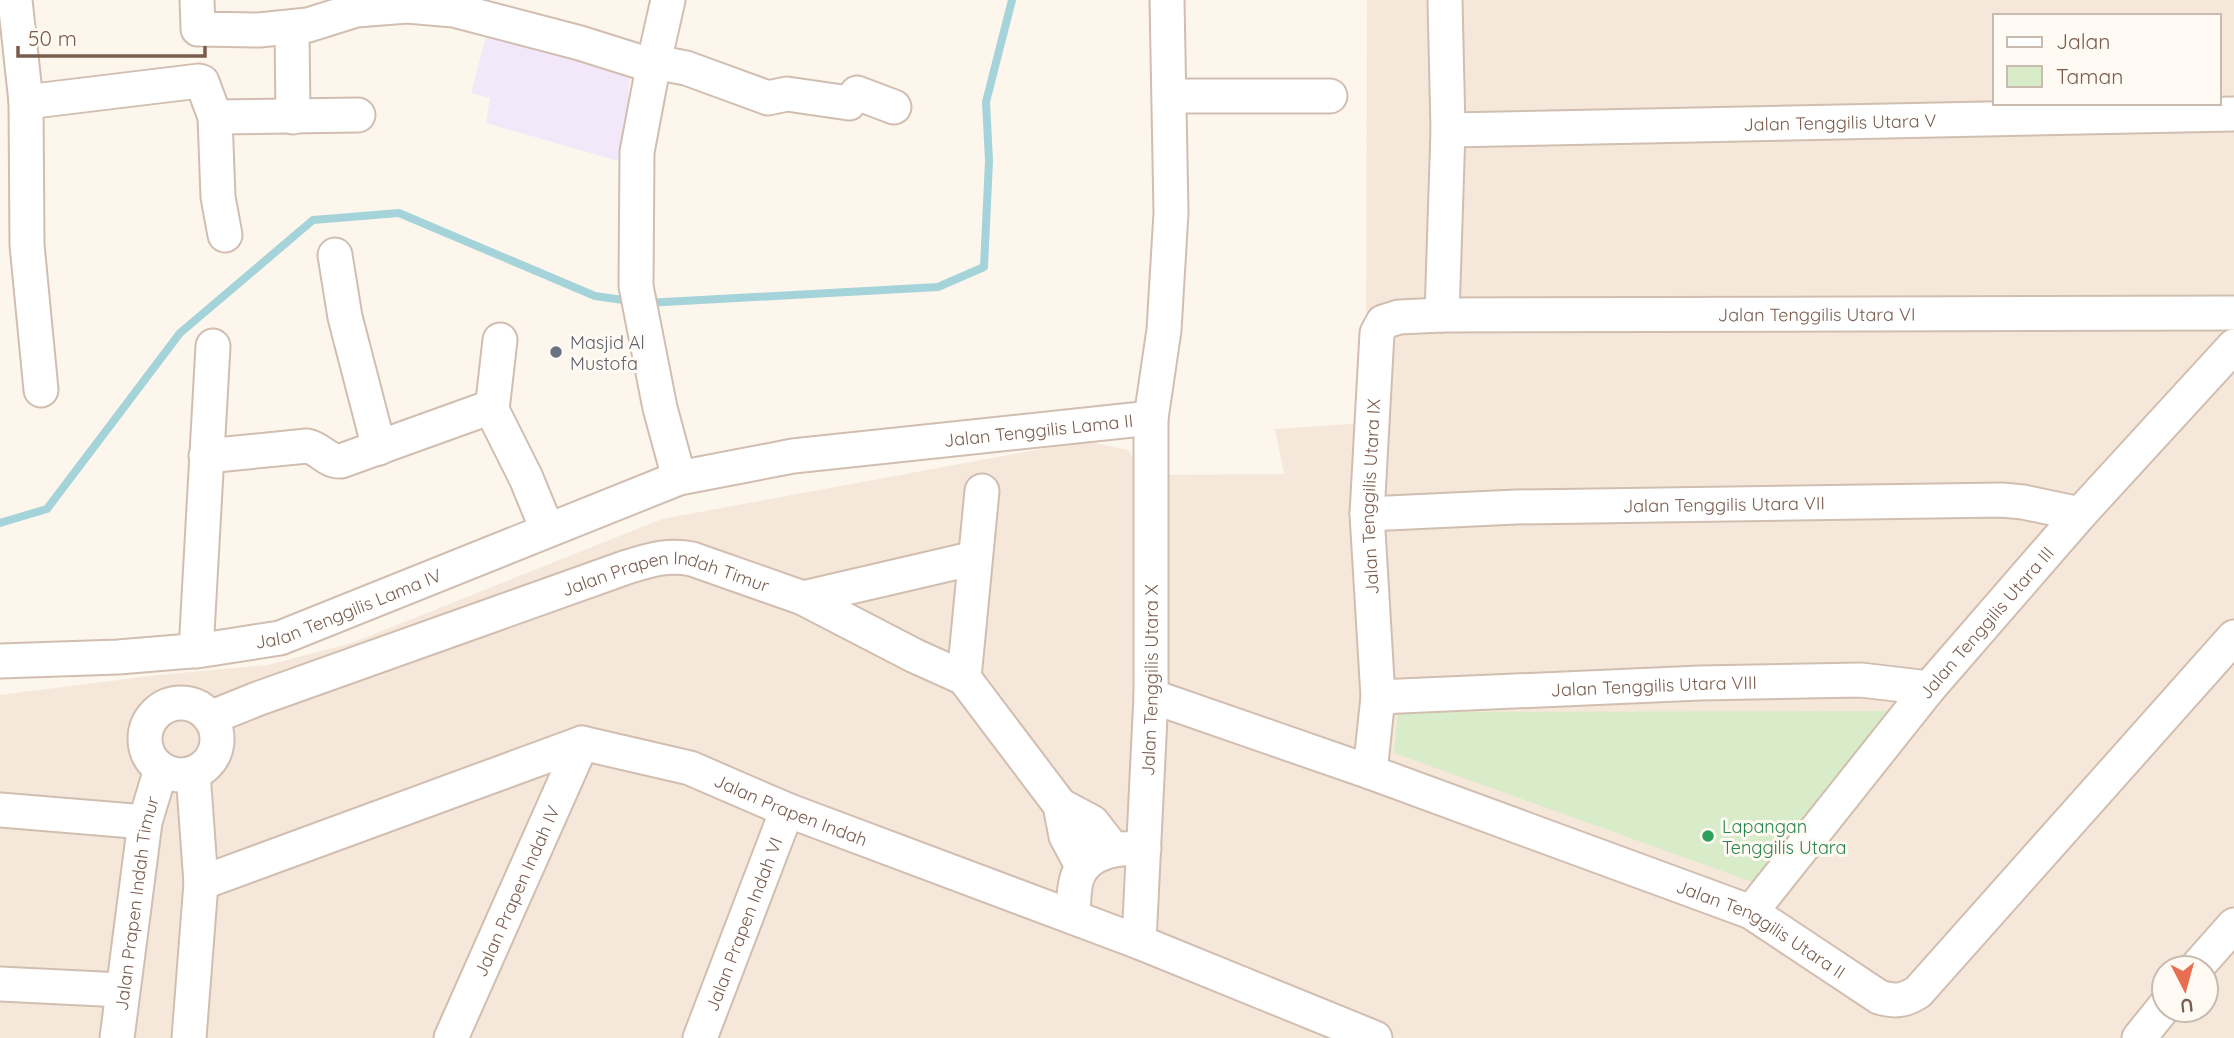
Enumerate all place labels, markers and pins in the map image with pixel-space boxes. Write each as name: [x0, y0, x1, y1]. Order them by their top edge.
place label: Masjid Al Mustofa: [570, 331, 645, 375]
marker: Masjid Al Mustofa: [548, 344, 564, 360]
place label: Lapangan Tenggilis Utara: [1722, 815, 1846, 859]
marker: Lapangan Tenggilis Utara: [1700, 828, 1716, 844]

